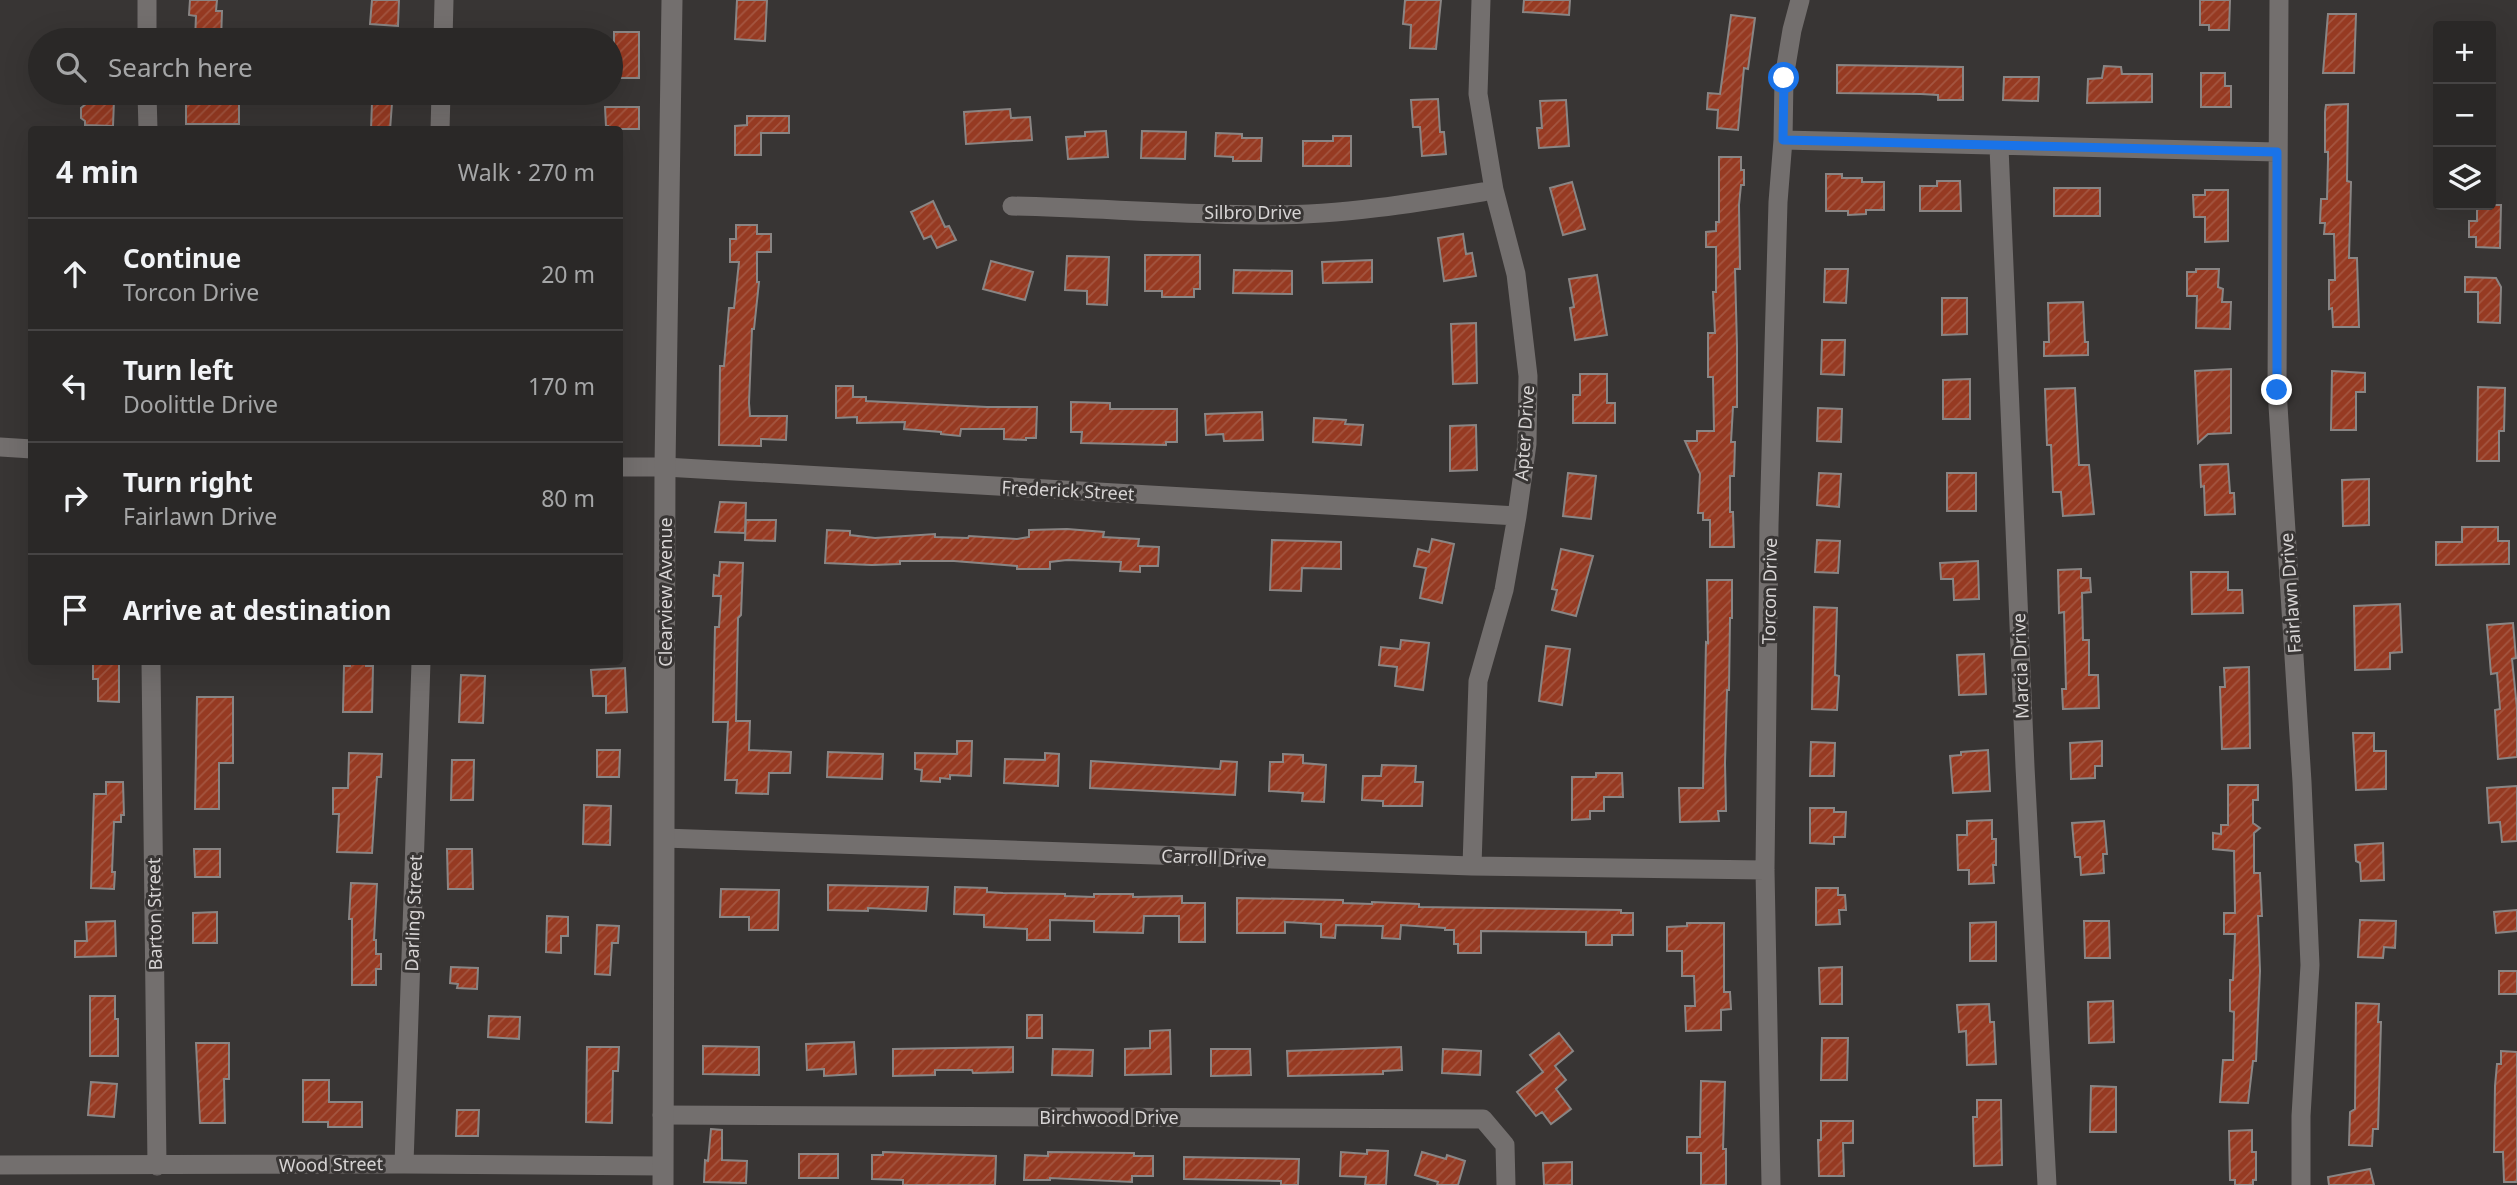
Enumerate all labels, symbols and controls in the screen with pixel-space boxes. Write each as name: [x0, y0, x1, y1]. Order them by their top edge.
map controls: [2433, 21, 2496, 210]
button: +: [2433, 21, 2496, 84]
search box: [28, 28, 623, 105]
icon: search: [52, 48, 90, 86]
text: Search here: [108, 49, 253, 85]
route start: [1768, 62, 1799, 93]
button: −: [2433, 84, 2496, 147]
button: layers: [2433, 147, 2496, 210]
text: 4 min: [56, 151, 139, 192]
text: Walk · 270 m: [458, 156, 595, 188]
street label: Silbro Drive: [1204, 200, 1302, 224]
text: Continue: [123, 240, 241, 276]
icon: ahead: [56, 255, 94, 293]
text: 20 m: [541, 258, 595, 290]
text: Torcon Drive: [123, 276, 259, 308]
text: Turn left: [123, 352, 234, 388]
icon: left: [56, 367, 94, 405]
text: 170 m: [528, 370, 595, 402]
route end: [2261, 374, 2292, 405]
street label: Apter Drive: [1509, 384, 1539, 482]
text: Doolittle Drive: [123, 388, 278, 420]
text: Turn right: [123, 464, 253, 500]
street label: Frederick Street: [1001, 475, 1136, 505]
icon: right: [56, 479, 94, 517]
text: 80 m: [541, 482, 595, 514]
text: Fairlawn Drive: [123, 500, 277, 532]
street label: Clearview Avenue: [653, 517, 677, 667]
street label: Fairlawn Drive: [2274, 532, 2306, 654]
street label: Torcon Drive: [1756, 538, 1782, 644]
icon: arrive: [56, 591, 94, 629]
text: Arrive at destination: [123, 592, 392, 628]
street label: Marcia Drive: [2006, 613, 2034, 719]
street label: Carroll Drive: [1161, 843, 1267, 871]
street label: Darling Street: [399, 854, 427, 972]
street label: Barton Street: [141, 857, 167, 971]
street label: Birchwood Drive: [1039, 1105, 1179, 1129]
street label: Wood Street: [279, 1151, 384, 1177]

